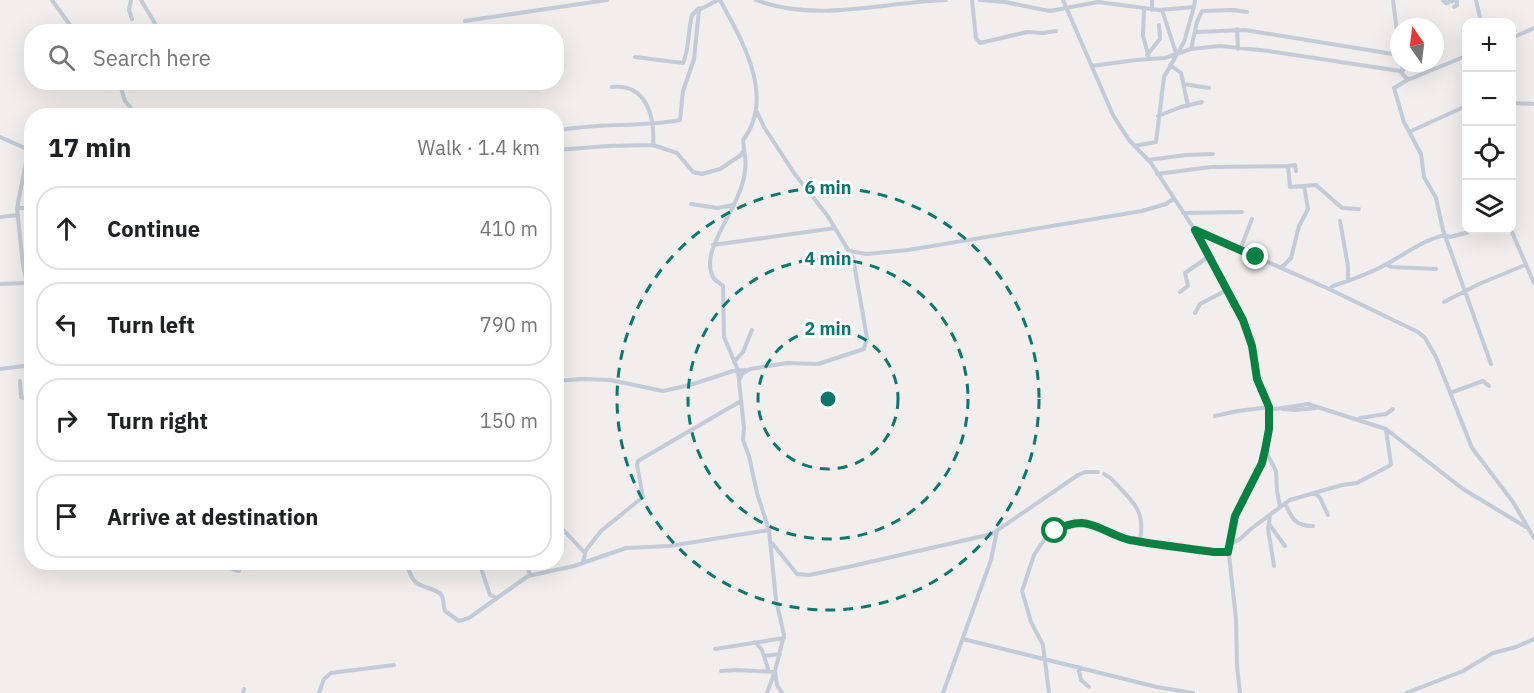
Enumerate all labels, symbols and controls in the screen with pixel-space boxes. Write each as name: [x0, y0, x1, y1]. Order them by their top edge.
north arrow: [1390, 18, 1444, 72]
map controls: [1462, 18, 1516, 234]
button: +: [1462, 18, 1516, 72]
search box: [24, 24, 564, 90]
icon: search: [45, 41, 78, 74]
text: Search here: [93, 43, 211, 72]
button: −: [1462, 72, 1516, 126]
button: locate: [1462, 126, 1516, 180]
text: 17 min: [48, 130, 132, 164]
text: Walk · 1.4 km: [418, 134, 540, 161]
text: 6 min: [804, 176, 852, 199]
button: layers: [1462, 180, 1516, 234]
icon: ahead: [50, 212, 83, 245]
text: Continue: [107, 214, 200, 243]
text: 410 m: [480, 215, 538, 242]
route end: [1242, 243, 1268, 269]
text: 4 min: [804, 247, 852, 270]
icon: left: [50, 308, 83, 341]
text: Turn left: [107, 310, 195, 339]
text: 790 m: [480, 311, 538, 338]
text: 2 min: [804, 317, 852, 340]
centre of rings: [818, 389, 838, 409]
icon: right: [50, 404, 83, 437]
text: Turn right: [107, 406, 208, 435]
text: 150 m: [480, 407, 538, 434]
icon: arrive: [50, 500, 83, 533]
text: Arrive at destination: [107, 502, 318, 531]
route start: [1041, 517, 1067, 543]

